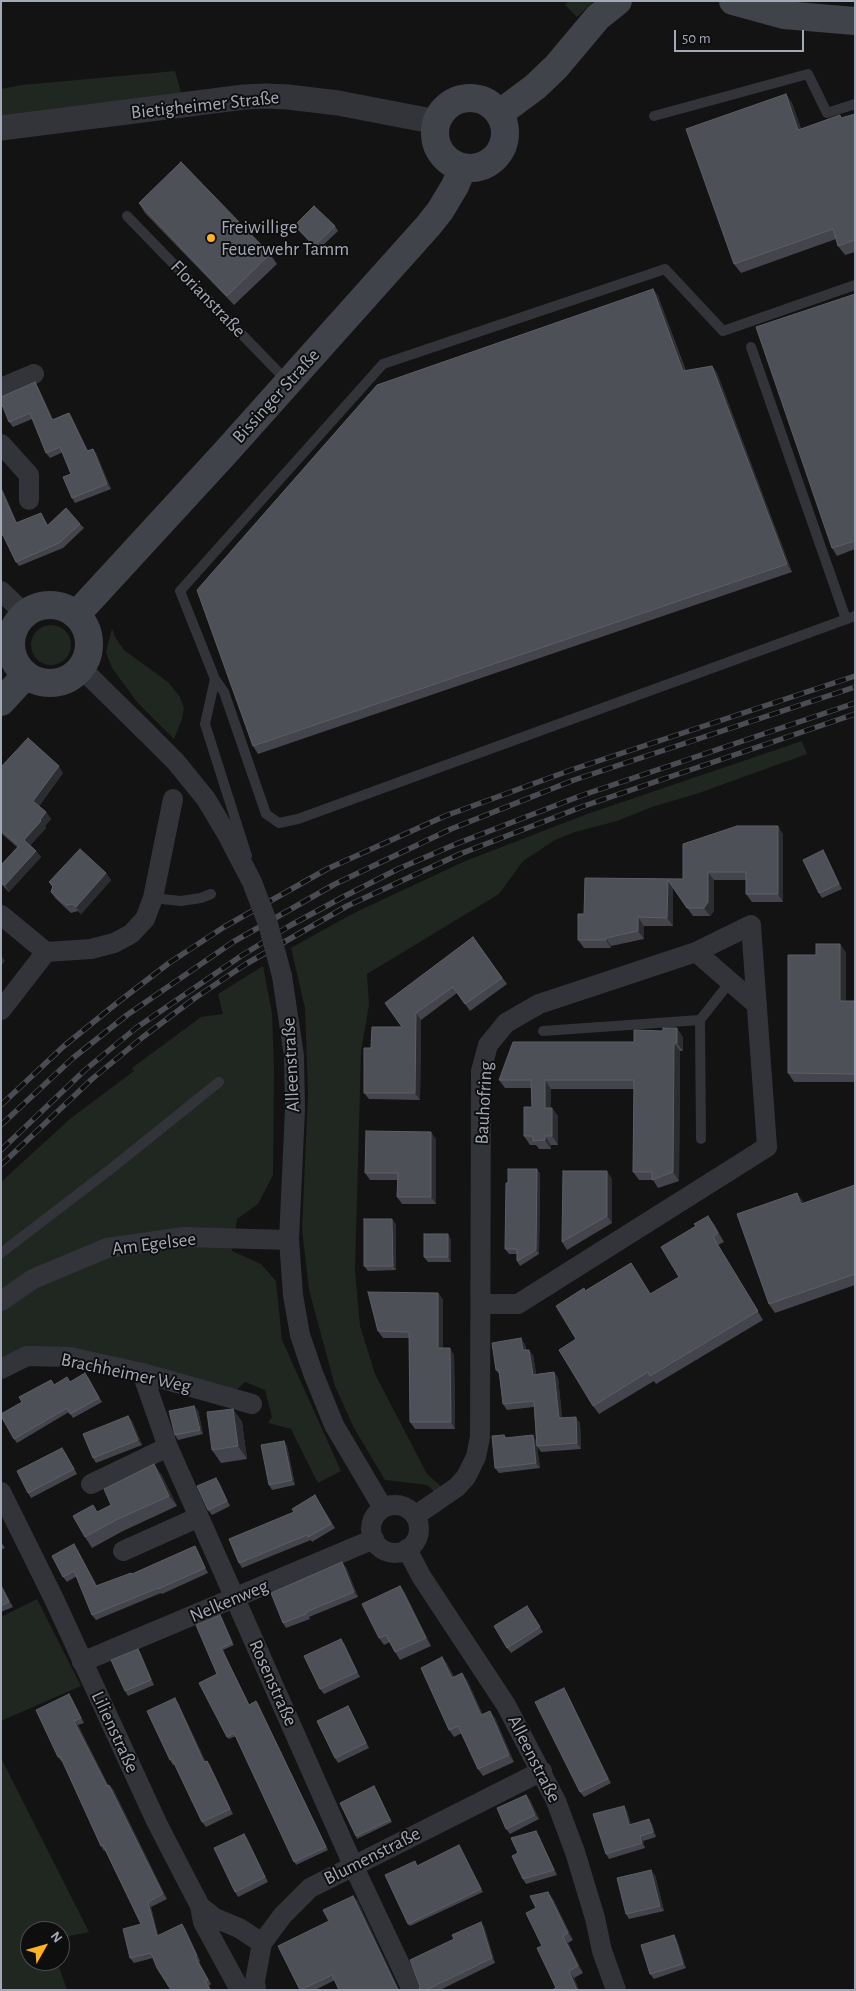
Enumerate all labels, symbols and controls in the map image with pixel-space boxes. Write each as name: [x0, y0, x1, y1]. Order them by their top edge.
scale bar: [676, 20, 806, 52]
text: 50 m: [682, 31, 711, 46]
street label: Bietigheimer Straße: [130, 86, 280, 124]
place label: Freiwillige Feuerwehr Tamm: [221, 216, 349, 260]
marker: Freiwillige Feuerwehr Tamm: [205, 232, 217, 244]
street label: Florianstraße: [166, 256, 250, 342]
street label: Bissinger Straße: [228, 344, 324, 448]
street label: Alleenstraße: [277, 1017, 305, 1113]
street label: Bauhofring: [470, 1061, 498, 1145]
street label: Am Egelsee: [111, 1228, 197, 1260]
street label: Brachheimer Weg: [59, 1348, 193, 1398]
street label: Nelkenweg: [186, 1574, 272, 1628]
street label: Rosenstraße: [244, 1636, 302, 1730]
street label: Lilienstraße: [86, 1688, 144, 1776]
street label: Alleenstraße: [502, 1712, 566, 1806]
street label: Blumenstraße: [320, 1822, 424, 1890]
north arrow: [20, 1921, 70, 1971]
text: N: [48, 1929, 65, 1946]

